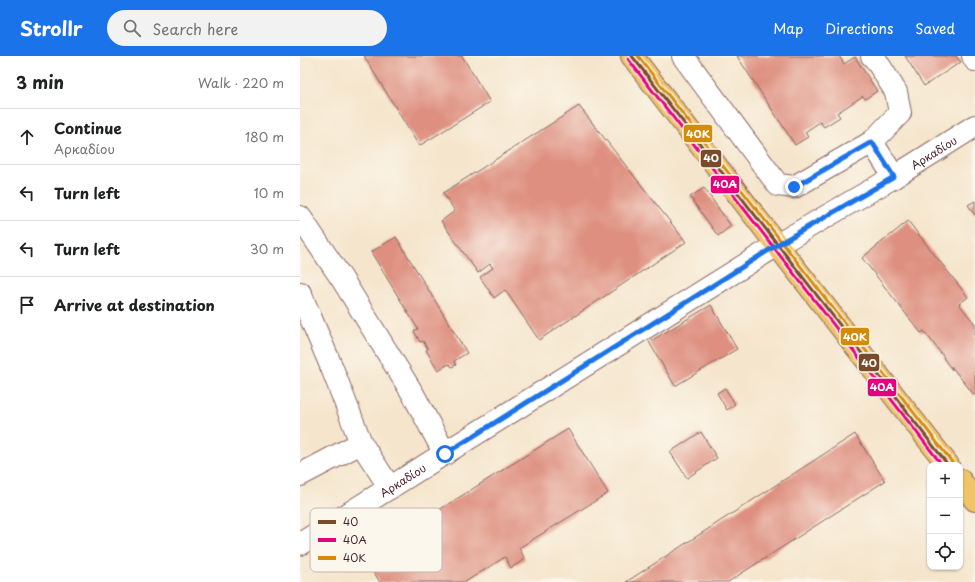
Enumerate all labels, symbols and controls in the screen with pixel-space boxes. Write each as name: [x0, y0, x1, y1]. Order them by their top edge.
search box: [107, 10, 387, 46]
text: Strollr: [20, 14, 83, 42]
icon: search: [121, 17, 143, 39]
text: Search here: [153, 17, 238, 40]
text: Map: [773, 18, 803, 39]
text: Directions: [825, 18, 893, 39]
text: Saved: [915, 18, 955, 39]
text: 3 min: [16, 69, 64, 95]
text: Walk · 220 m: [198, 73, 284, 92]
text: Continue: [54, 116, 122, 139]
line badge: 40Κ: [683, 124, 713, 143]
text: 40Κ: [686, 125, 711, 142]
icon: ahead: [16, 126, 38, 148]
text: 180 m: [245, 127, 284, 146]
street label: Αρκαδίου: [907, 131, 960, 173]
text: Αρκαδίου: [54, 139, 115, 158]
line badge: 40: [700, 149, 722, 168]
text: 40: [703, 149, 719, 166]
line badge: 40Α: [710, 175, 740, 194]
text: 40Α: [713, 175, 737, 192]
route end: [785, 178, 803, 196]
text: Turn left: [54, 181, 120, 204]
icon: left: [16, 182, 38, 204]
text: 10 m: [254, 183, 284, 202]
text: Turn left: [54, 237, 120, 260]
icon: left: [16, 238, 38, 260]
text: 30 m: [250, 239, 284, 258]
text: Arrive at destination: [54, 293, 215, 316]
icon: arrive: [16, 294, 38, 316]
line badge: 40Κ: [840, 327, 870, 346]
text: 40Κ: [843, 328, 868, 345]
line badge: 40: [858, 353, 880, 372]
text: 40: [861, 354, 877, 371]
line badge: 40Α: [867, 378, 897, 397]
text: 40Α: [870, 378, 894, 395]
route start: [436, 445, 454, 463]
street label: Αρκαδίου: [376, 459, 429, 501]
map controls: [927, 462, 963, 570]
button: +: [927, 462, 963, 498]
button: −: [927, 498, 963, 534]
legend: [310, 508, 442, 572]
text: 40: [343, 513, 358, 530]
text: 40Α: [343, 531, 367, 548]
button: locate: [927, 534, 963, 570]
text: 40Κ: [343, 549, 366, 566]

